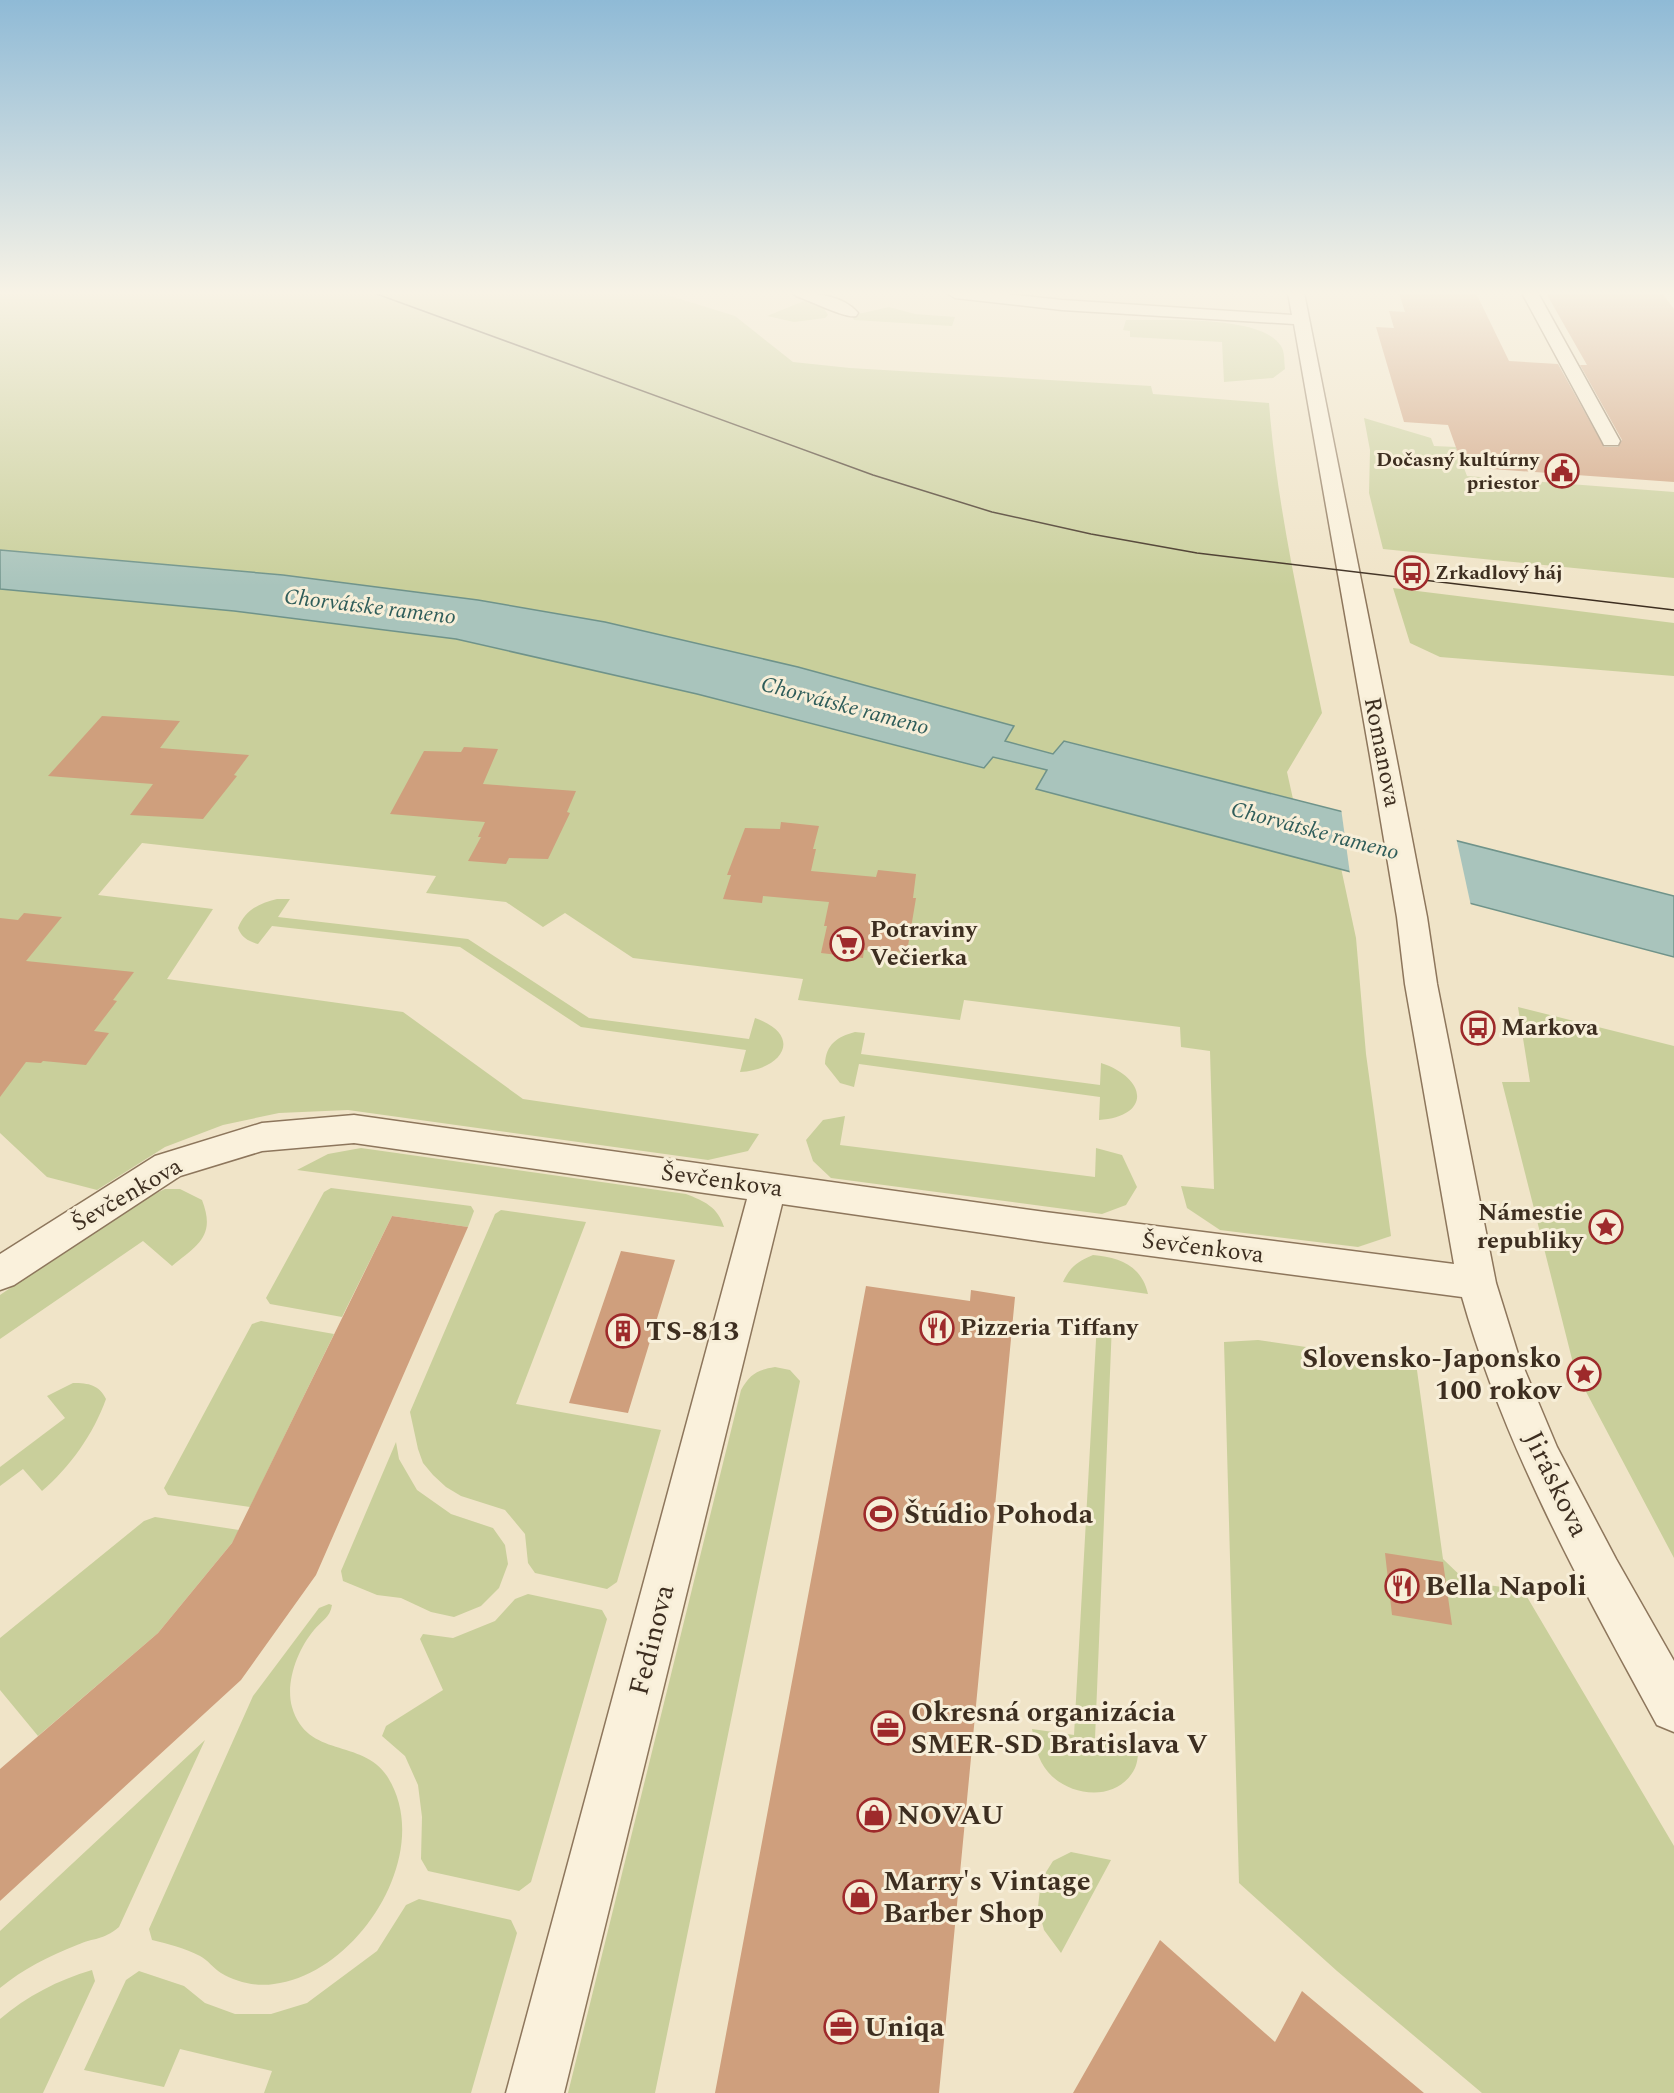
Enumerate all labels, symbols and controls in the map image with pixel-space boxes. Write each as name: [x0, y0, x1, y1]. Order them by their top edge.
place label: Dočasný kultúrny priestor: [1376, 445, 1540, 498]
public building icon: Dočasný kultúrny priestor: [1544, 453, 1580, 489]
bus stop icon: Zrkadlový háj: [1394, 555, 1430, 591]
place label: Zrkadlový háj: [1435, 558, 1563, 588]
water label: Chorvátske rameno: [282, 580, 458, 634]
water label: Chorvátske rameno: [757, 668, 933, 744]
street label: Romanova: [1354, 694, 1410, 810]
water label: Chorvátske rameno: [1227, 793, 1403, 869]
place label: Potraviny Večierka: [870, 912, 979, 976]
supermarket icon: Potraviny Večierka: [829, 926, 865, 962]
bus stop icon: Markova: [1460, 1010, 1496, 1046]
place label: Markova: [1501, 1010, 1599, 1046]
street label: Ševčenkova: [65, 1149, 189, 1241]
street label: Ševčenkova: [659, 1155, 785, 1207]
place label: Námestie republiky: [1477, 1195, 1585, 1259]
place icon: Námestie republiky: [1588, 1209, 1624, 1245]
street label: Ševčenkova: [1140, 1223, 1266, 1273]
place label: TS-813: [646, 1310, 739, 1353]
restaurant icon: Pizzeria Tiffany: [919, 1310, 955, 1346]
place label: Pizzeria Tiffany: [960, 1310, 1139, 1346]
building icon: TS-813: [605, 1313, 641, 1349]
place label: Slovensko-Japonsko 100 rokov: [1302, 1337, 1563, 1412]
place icon: Slovensko-Japonsko 100 rokov: [1566, 1356, 1602, 1392]
street label: Jiráskova: [1512, 1423, 1600, 1545]
place label: Štúdio Pohoda: [904, 1493, 1094, 1536]
sports icon: Štúdio Pohoda: [863, 1496, 899, 1532]
place label: Bella Napoli: [1425, 1565, 1587, 1608]
restaurant icon: Bella Napoli: [1384, 1568, 1420, 1604]
street label: Fedinova: [617, 1580, 687, 1700]
place label: Okresná organizácia SMER-SD Bratislava V: [911, 1691, 1208, 1766]
office icon: Okresná organizácia SMER-SD Bratislava V: [870, 1710, 906, 1746]
place label: NOVAU: [897, 1794, 1004, 1837]
shop icon: NOVAU: [856, 1797, 892, 1833]
place label: Marry's Vintage Barber Shop: [883, 1860, 1091, 1935]
shop icon: Marry's Vintage Barber Shop: [842, 1879, 878, 1915]
place label: Uniqa: [864, 2006, 945, 2049]
office icon: Uniqa: [823, 2009, 859, 2045]

